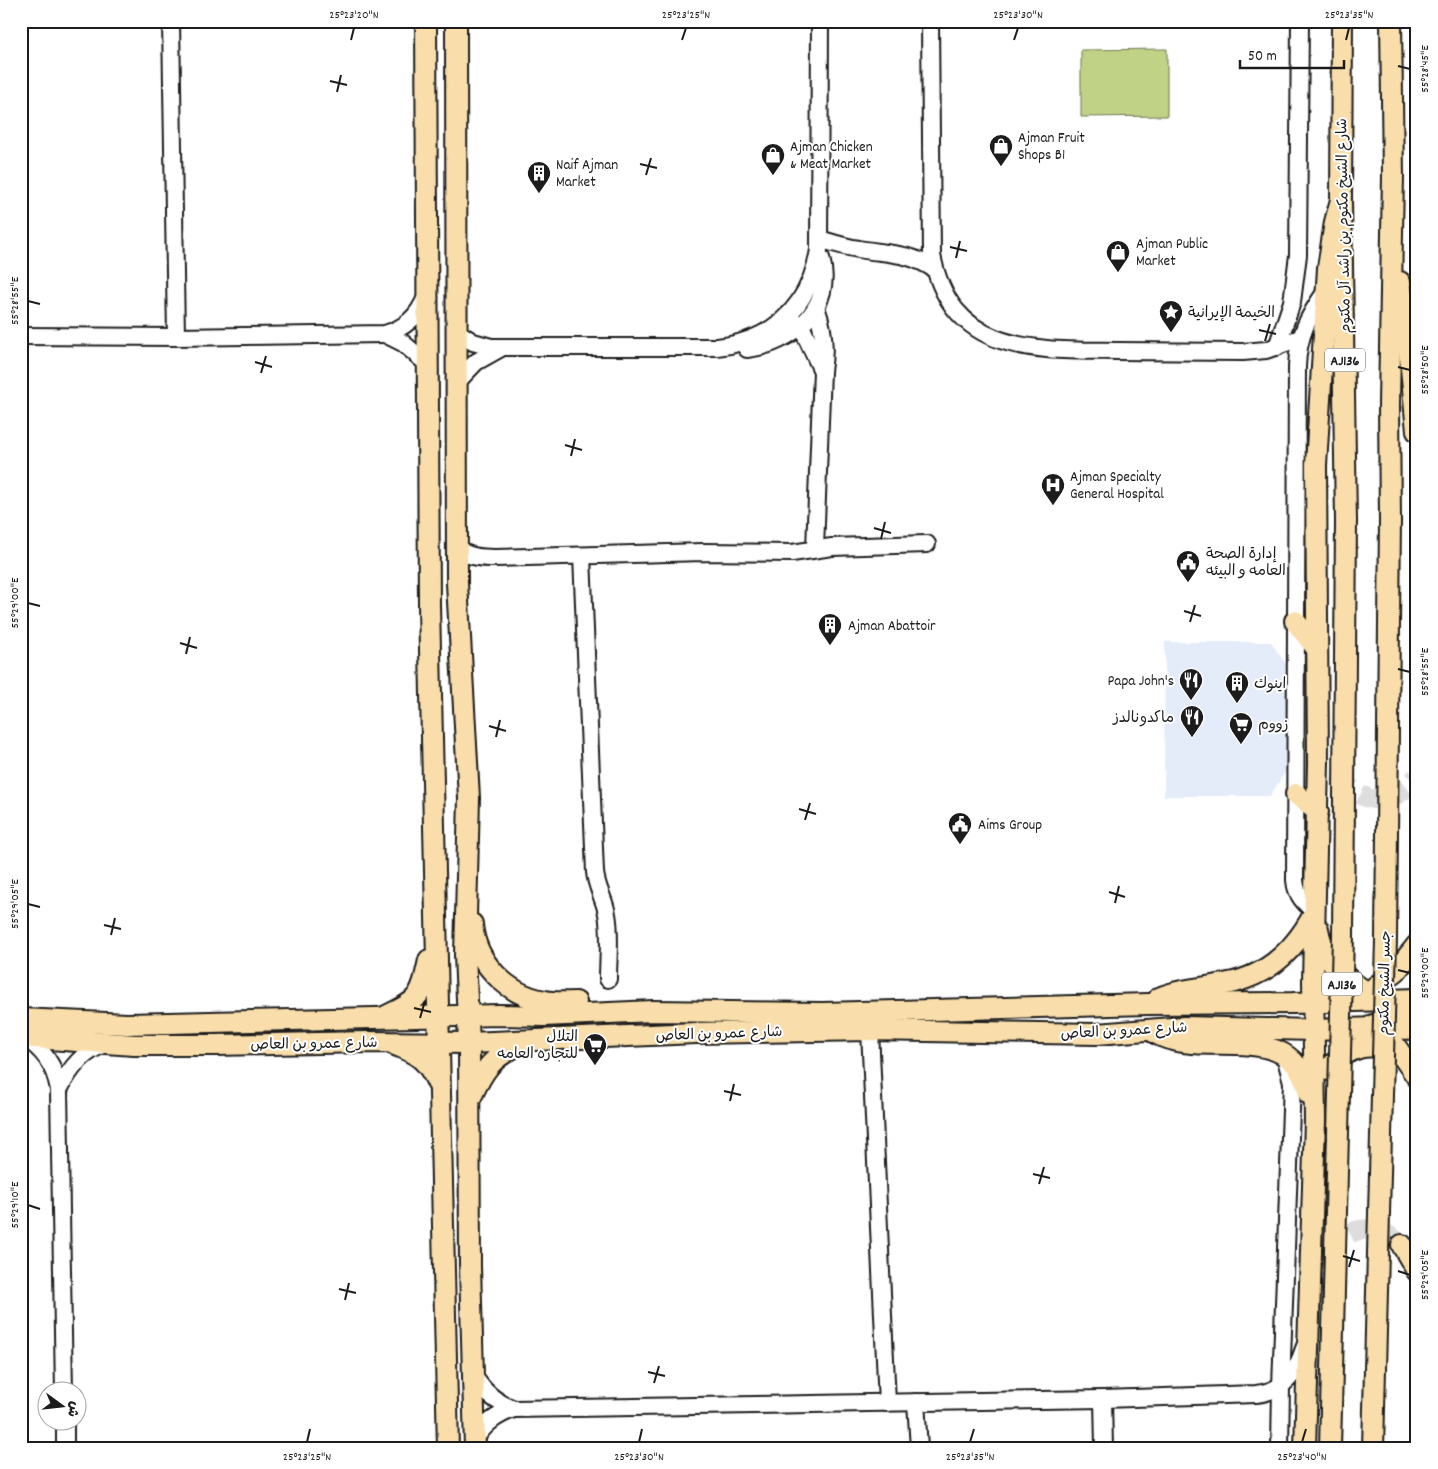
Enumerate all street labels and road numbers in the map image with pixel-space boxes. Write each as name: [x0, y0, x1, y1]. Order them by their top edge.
street label: شارع الشيخ مكتوم بن راشد آل مكتوم: [1332, 118, 1358, 334]
road number: AJ136: [1325, 348, 1365, 372]
street label: جسر الشيخ مكتوم: [1374, 930, 1398, 1036]
road number: AJ136: [1322, 972, 1362, 996]
street label: شارع عمرو بن العاص: [1060, 1018, 1188, 1046]
street label: شارع عمرو بن العاص: [655, 1022, 783, 1048]
street label: شارع عمرو بن العاص: [250, 1033, 378, 1057]

